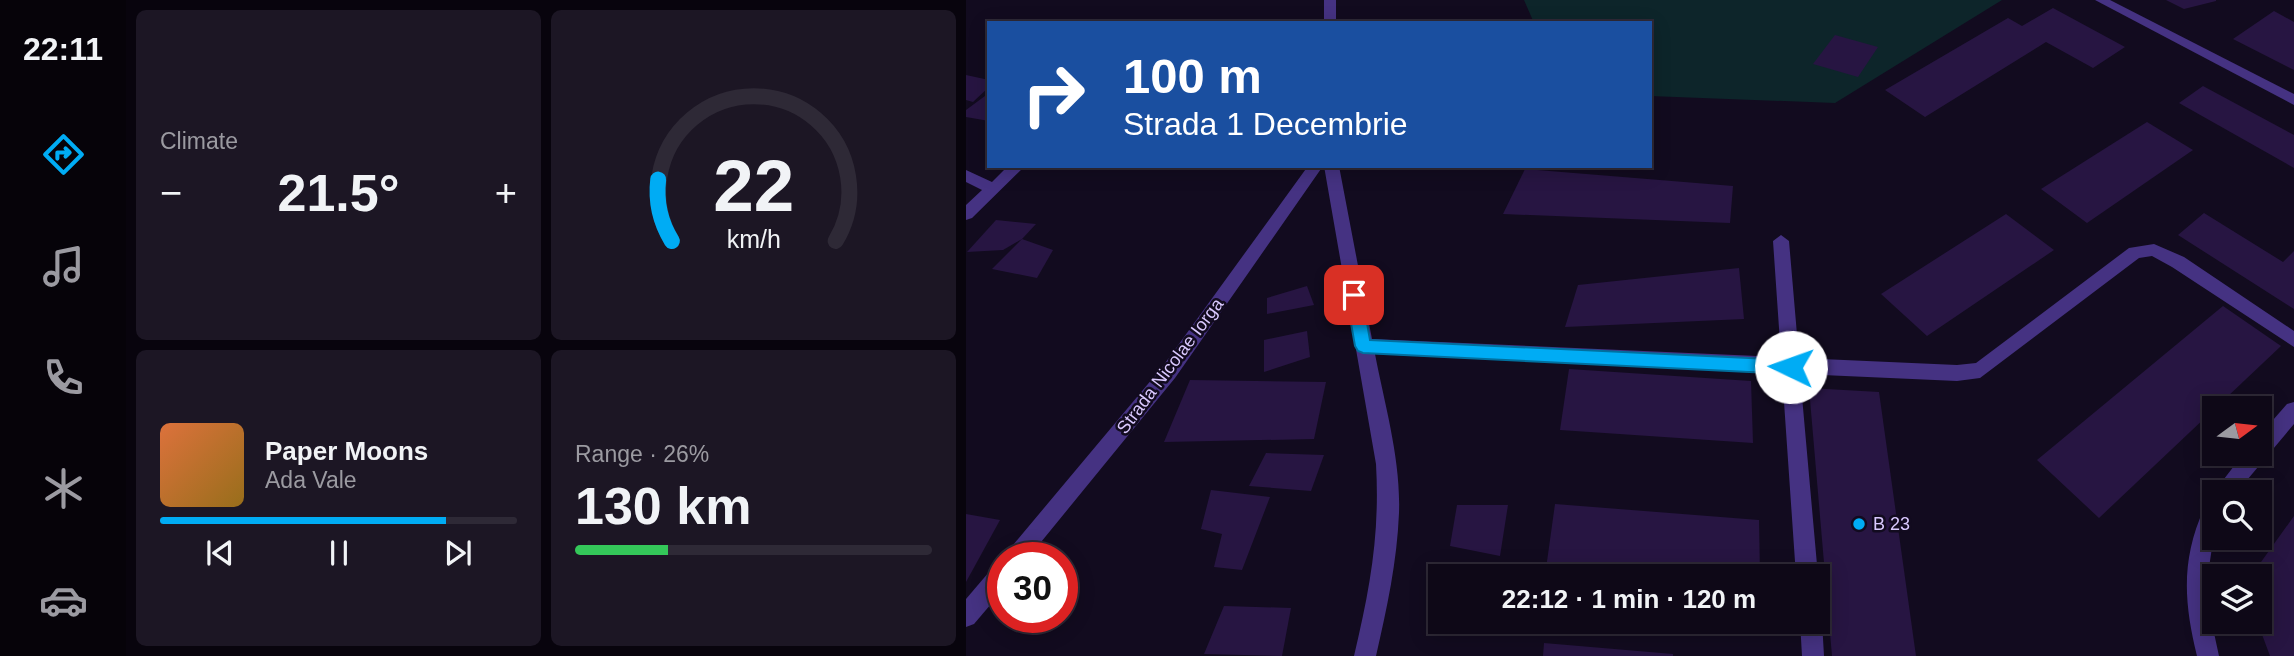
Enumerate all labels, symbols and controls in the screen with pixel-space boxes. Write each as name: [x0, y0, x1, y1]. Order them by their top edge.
text: 22:11: [23, 31, 103, 67]
icon: right: [1008, 49, 1099, 140]
text: 100 m: [1123, 49, 1262, 103]
text: Strada 1 Decembrie: [1123, 106, 1408, 142]
text: Climate: [160, 128, 238, 154]
icon: directions: [39, 130, 88, 179]
text: 22: [713, 145, 794, 226]
text: 21.5°: [277, 164, 400, 222]
text: −: [160, 172, 182, 214]
text: +: [495, 172, 517, 214]
text: km/h: [726, 225, 781, 253]
icon: music: [39, 242, 88, 291]
pin: [1324, 265, 1384, 325]
icon: arrive: [1335, 276, 1373, 314]
street label: Strada Nicolae Iorga: [1113, 294, 1228, 438]
position arrow: [1754, 330, 1828, 404]
icon: phone: [39, 353, 88, 402]
north arrow: [2202, 396, 2272, 466]
map controls: [2202, 396, 2272, 634]
text: Paper Moons: [265, 436, 428, 466]
text: Range · 26%: [575, 441, 709, 467]
icon: climate: [39, 464, 88, 513]
text: Ada Vale: [265, 467, 357, 493]
text: 130 km: [575, 477, 751, 535]
button: search: [2202, 480, 2272, 550]
place label: B 23: [1873, 514, 1910, 534]
marker: B 23: [1851, 516, 1867, 532]
icon: previous: [201, 534, 239, 572]
icon: pause: [320, 534, 358, 572]
icon: next: [439, 534, 477, 572]
speed limit sign: 30: [987, 542, 1078, 633]
button: layers: [2202, 564, 2272, 634]
icon: car: [39, 576, 88, 625]
text: 22:12 · 1 min · 120 m: [1502, 584, 1756, 614]

